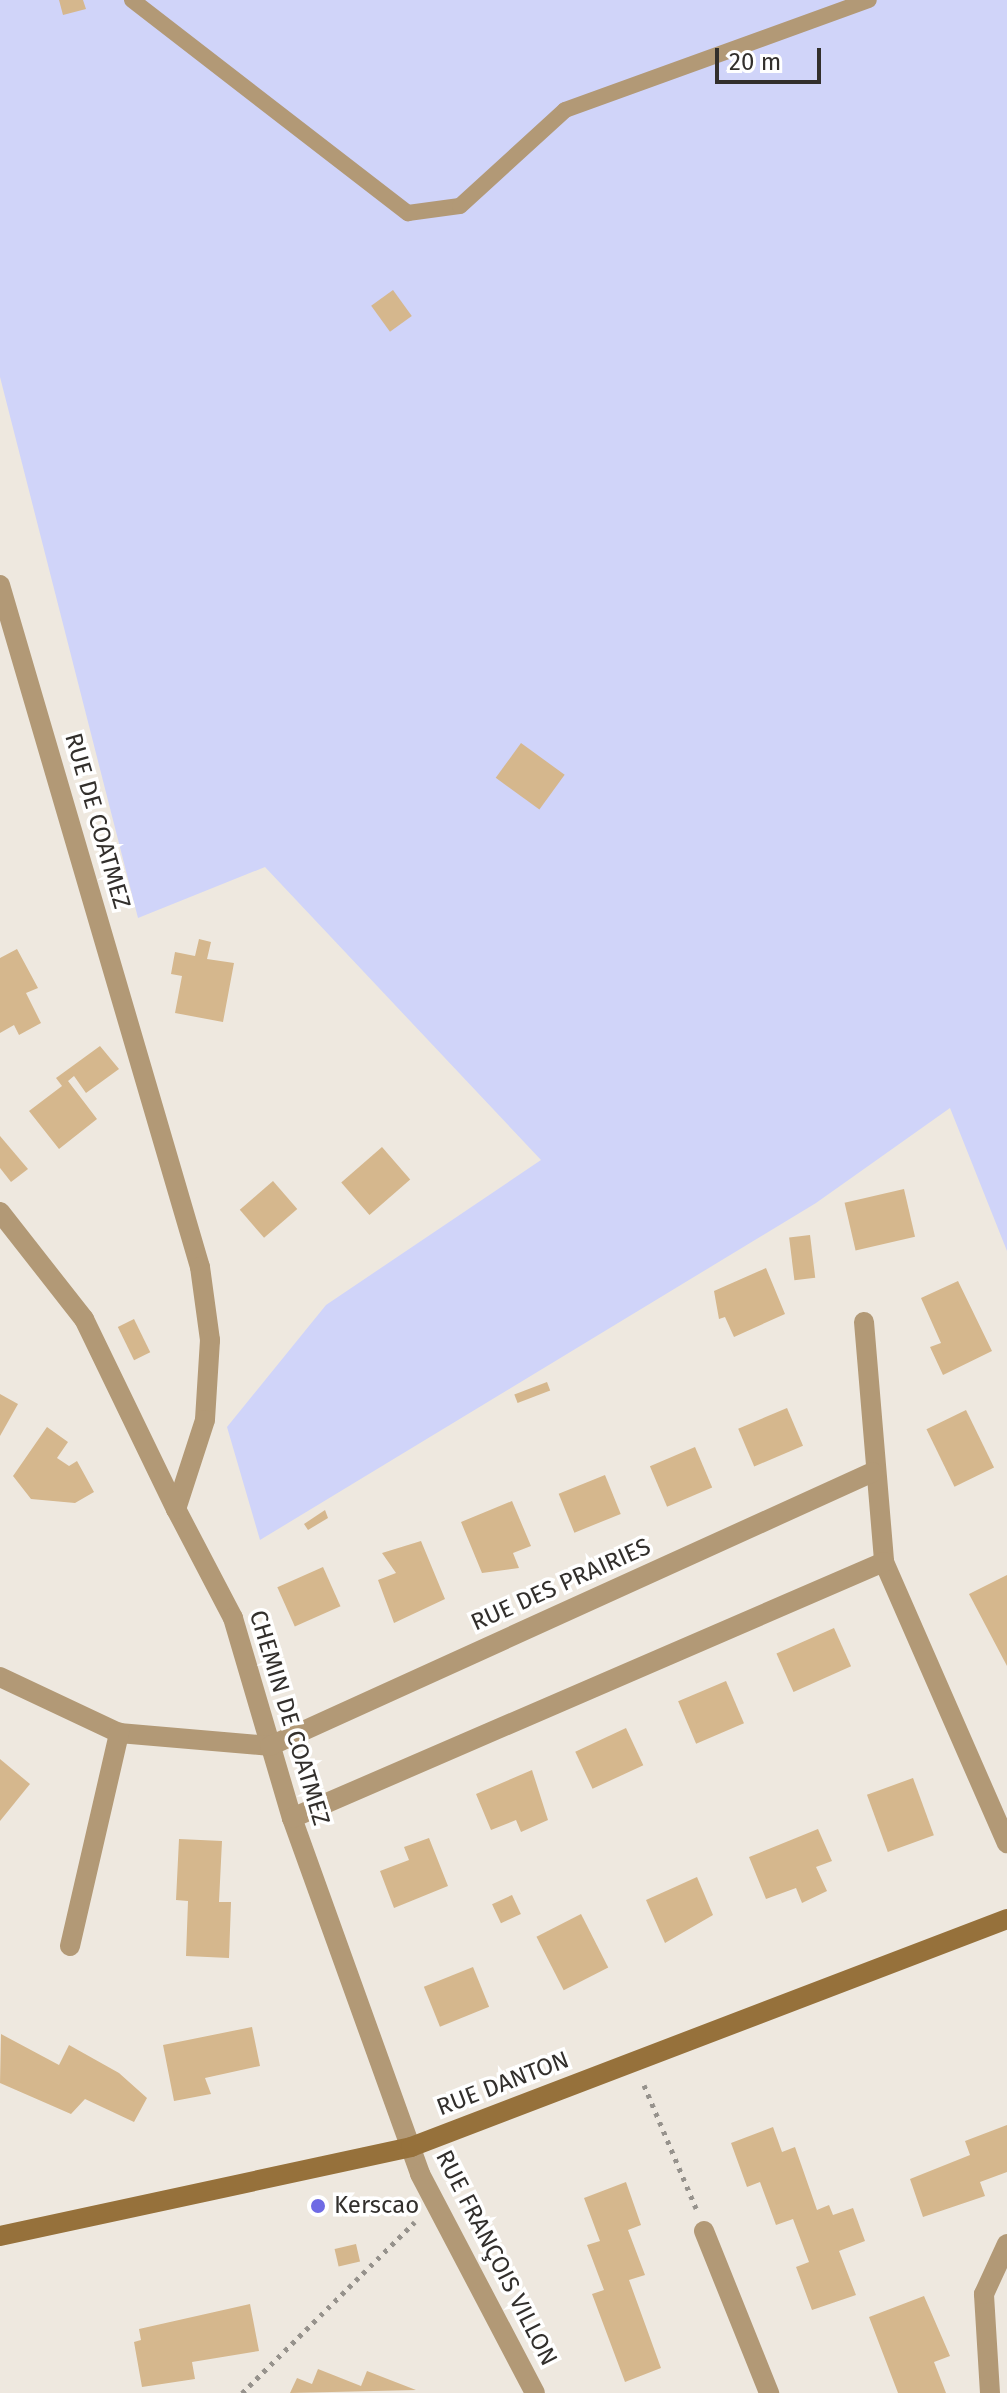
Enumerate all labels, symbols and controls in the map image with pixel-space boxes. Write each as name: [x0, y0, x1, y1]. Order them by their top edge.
scale bar: [719, 32, 825, 82]
text: 20 m: [729, 48, 781, 76]
street label: RUE DE COATMEZ: [58, 730, 136, 912]
street label: RUE DES PRAIRIES: [467, 1532, 655, 1638]
street label: CHEMIN DE COATMEZ: [243, 1607, 335, 1829]
street label: RUE DANTON: [433, 2046, 573, 2122]
street label: RUE FRANÇOIS VILLON: [429, 2145, 563, 2371]
place label: Kerscao: [334, 2192, 419, 2220]
marker: Kerscao: [309, 2197, 327, 2215]

